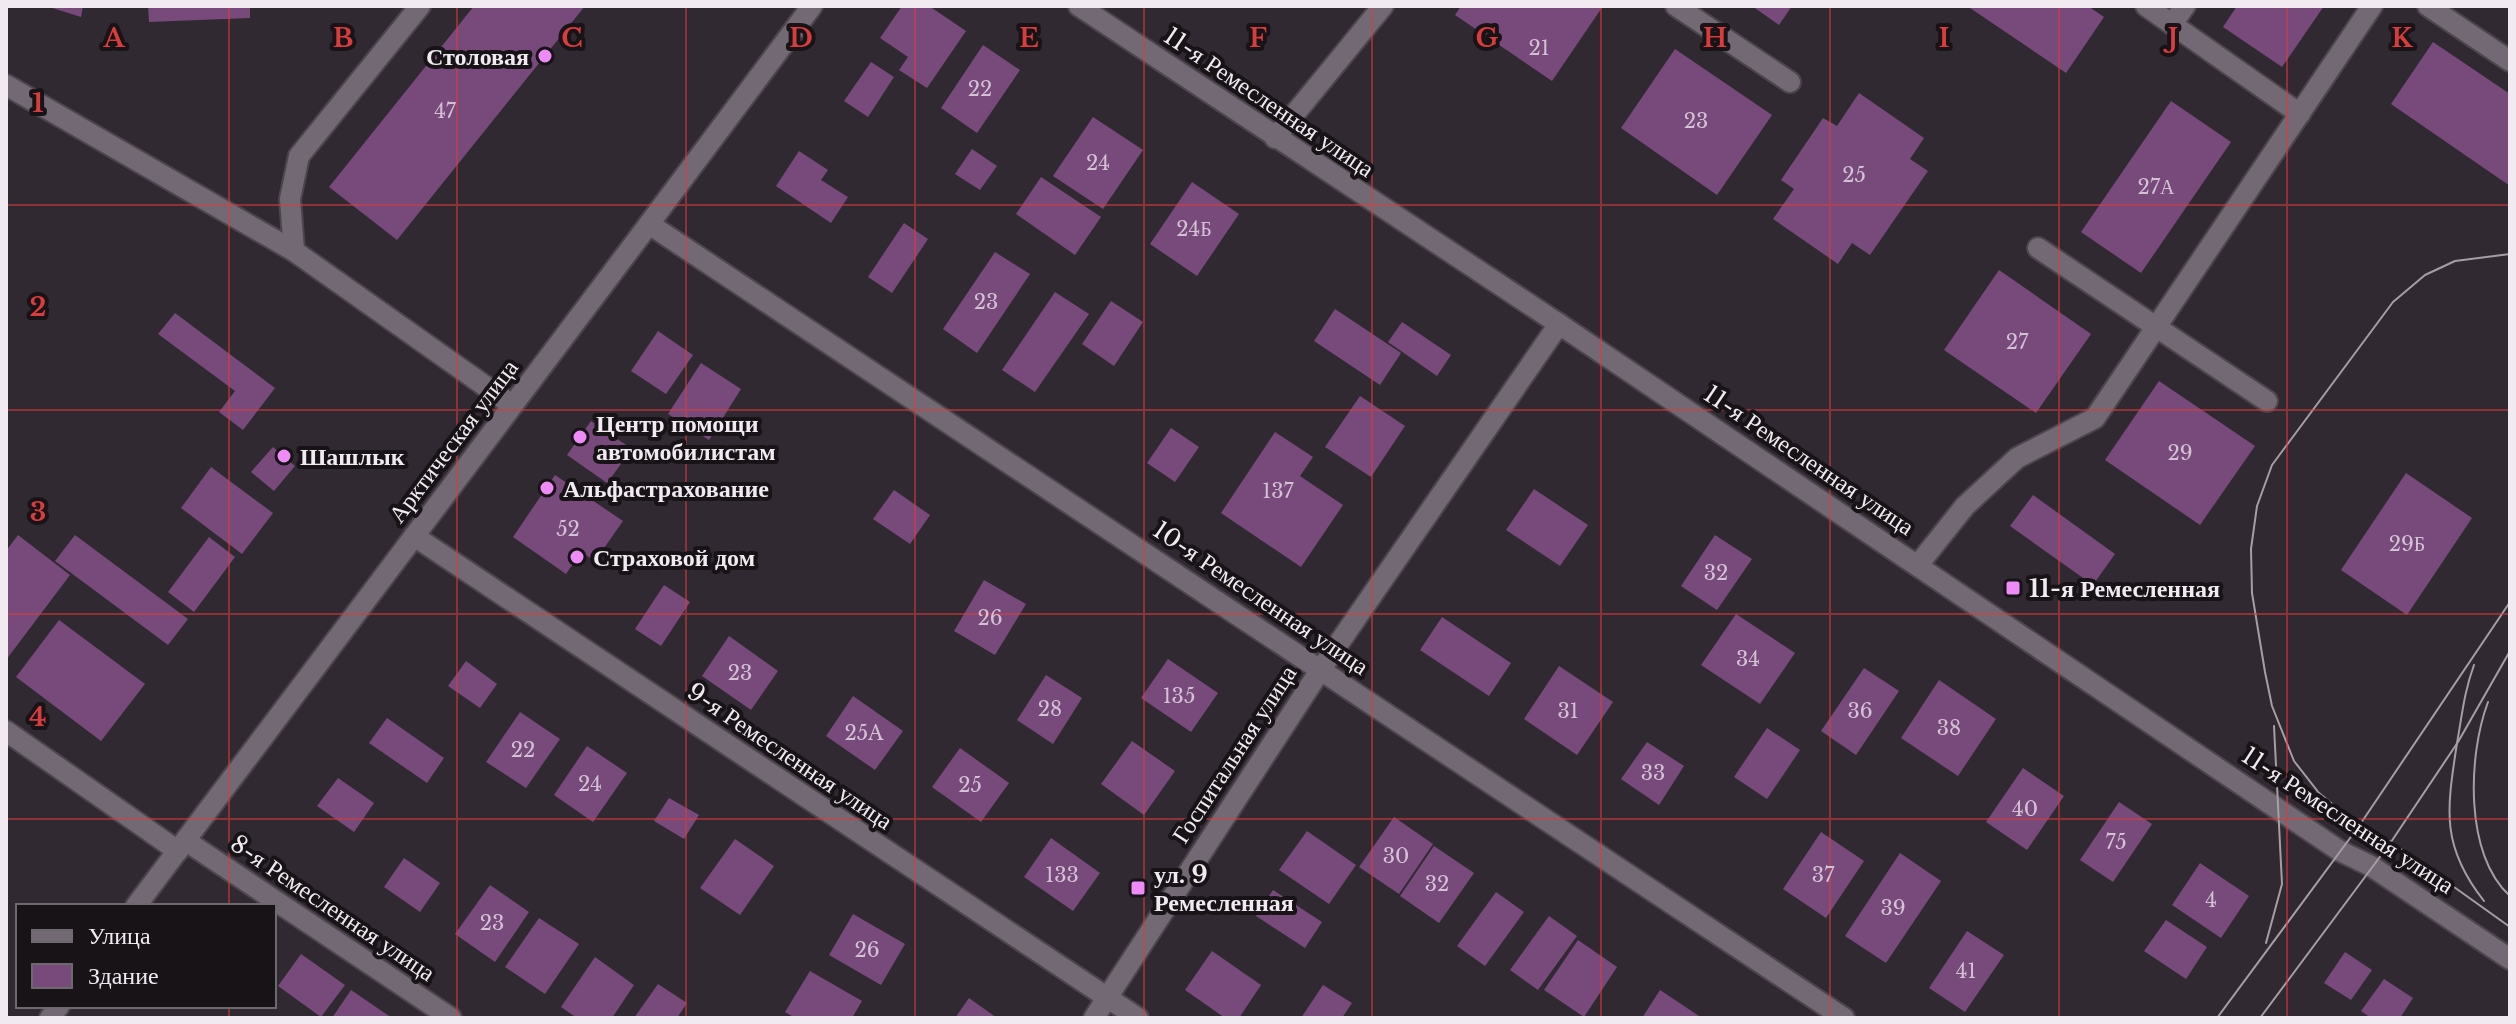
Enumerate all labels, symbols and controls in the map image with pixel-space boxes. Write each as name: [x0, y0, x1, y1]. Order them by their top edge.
street label: 11-я Ремесленная улица: [1158, 21, 1380, 183]
text: A: [102, 22, 125, 54]
text: B: [333, 22, 353, 54]
text: C: [561, 22, 583, 54]
text: D: [789, 22, 813, 54]
text: E: [1019, 22, 1039, 54]
text: F: [1249, 22, 1267, 54]
text: G: [1476, 22, 1499, 54]
text: H: [1703, 22, 1727, 54]
text: I: [1938, 22, 1950, 54]
text: J: [2163, 22, 2178, 54]
text: K: [2391, 22, 2413, 54]
house number: 21: [1528, 36, 1550, 60]
place label: Столовая: [426, 42, 529, 71]
marker: Столовая: [536, 47, 554, 65]
house number: 22: [968, 77, 992, 101]
text: 1: [32, 87, 44, 119]
house number: 47: [434, 99, 457, 123]
house number: 23: [1684, 109, 1708, 133]
house number: 24: [1086, 151, 1110, 175]
house number: 25: [1842, 163, 1866, 187]
house number: 27А: [2138, 175, 2175, 199]
house number: 24Б: [1176, 217, 1212, 241]
house number: 23: [974, 290, 998, 314]
text: 2: [30, 291, 46, 323]
house number: 27: [2006, 330, 2029, 354]
street label: Арктическая улица: [382, 353, 524, 528]
street label: 11-я Ремесленная улица: [1698, 379, 1920, 541]
place label: Центр помощи автомобилистам: [596, 409, 776, 466]
marker: Центр помощи автомобилистам: [571, 428, 589, 446]
house number: 29: [2167, 441, 2193, 465]
place label: Шашлык: [300, 442, 405, 471]
marker: Шашлык: [275, 447, 293, 465]
place label: Альфастрахование: [563, 474, 769, 503]
marker: Альфастрахование: [538, 479, 556, 497]
house number: 137: [1262, 479, 1295, 503]
text: 3: [30, 496, 46, 528]
street label: 10-я Ремесленная улица: [1148, 515, 1375, 681]
house number: 52: [556, 517, 580, 541]
house number: 29Б: [2389, 532, 2425, 556]
place label: Страховой дом: [593, 543, 755, 572]
marker: Страховой дом: [568, 548, 586, 566]
house number: 32: [1704, 561, 1728, 585]
place label: 11-я Ремесленная: [2029, 574, 2220, 603]
marker: 11-я Ремесленная: [2004, 579, 2022, 597]
house number: 26: [977, 606, 1003, 630]
house number: 34: [1736, 647, 1760, 671]
street label: Госпитальная улица: [1166, 659, 1302, 848]
house number: 23: [728, 661, 752, 685]
street label: 9-я Ремесленная улица: [682, 676, 898, 836]
house number: 135: [1163, 684, 1195, 708]
house number: 28: [1038, 697, 1062, 721]
house number: 31: [1557, 699, 1579, 723]
house number: 36: [1847, 699, 1873, 723]
text: 4: [29, 701, 47, 733]
house number: 38: [1937, 716, 1961, 740]
house number: 25A: [844, 721, 884, 745]
house number: 22: [511, 738, 535, 762]
street label: 11-я Ремесленная улица: [2236, 740, 2460, 900]
house number: 33: [1641, 761, 1665, 785]
house number: 24: [578, 772, 602, 796]
house number: 25: [958, 773, 982, 797]
house number: 40: [2012, 797, 2038, 821]
street label: 8-я Ремесленная улица: [225, 829, 441, 987]
house number: 75: [2105, 830, 2127, 854]
house number: 30: [1383, 844, 1409, 868]
place label: ул. 9 Ремесленная: [1154, 860, 1294, 917]
house number: 133: [1045, 863, 1079, 887]
house number: 37: [1812, 863, 1835, 887]
house number: 32: [1425, 872, 1449, 896]
marker: ул. 9 Ремесленная: [1129, 879, 1147, 897]
house number: 4: [2205, 888, 2217, 912]
house number: 39: [1880, 896, 1906, 920]
legend: [16, 904, 276, 1008]
house number: 23: [480, 911, 504, 935]
text: Улица: [88, 921, 151, 950]
house number: 26: [854, 938, 880, 962]
house number: 41: [1956, 959, 1976, 983]
text: Здание: [88, 961, 159, 990]

